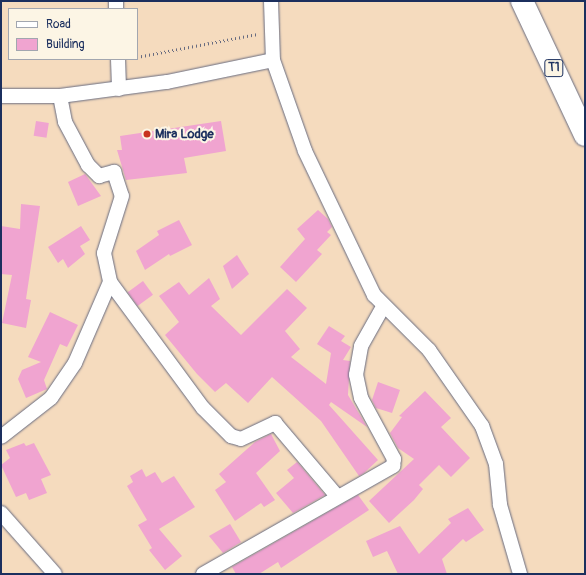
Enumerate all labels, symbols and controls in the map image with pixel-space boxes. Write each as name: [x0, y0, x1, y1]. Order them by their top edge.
legend: [8, 8, 138, 60]
text: Road: [46, 17, 71, 32]
text: Building: [46, 37, 85, 52]
road number: T1: [544, 58, 564, 78]
place label: Mira Lodge: [155, 126, 214, 142]
marker: Mira Lodge: [142, 129, 152, 139]

